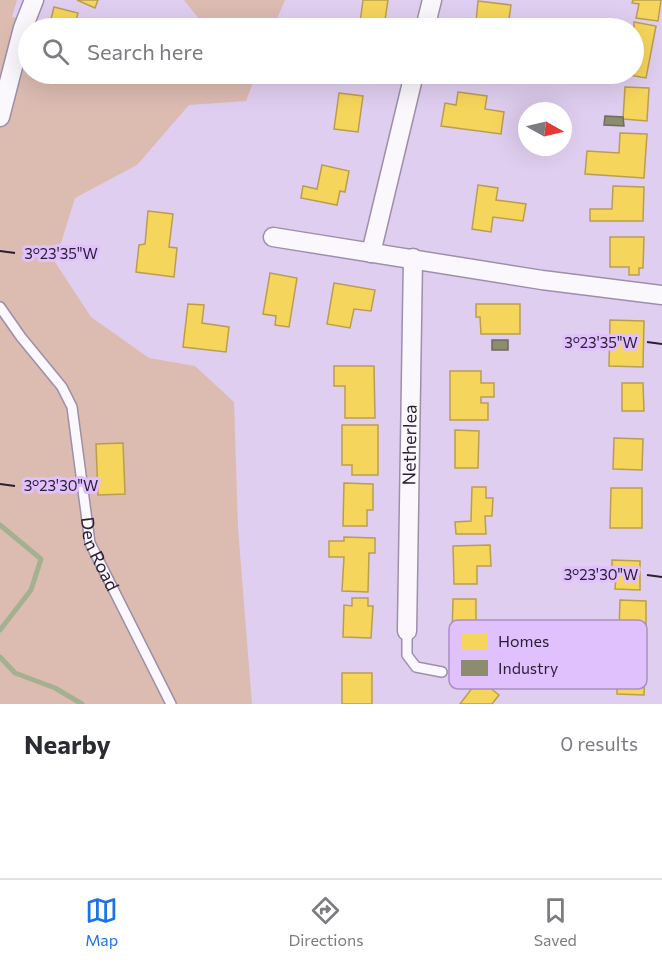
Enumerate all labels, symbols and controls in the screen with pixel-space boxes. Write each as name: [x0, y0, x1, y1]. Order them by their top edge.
search box: [18, 18, 644, 84]
icon: search: [39, 35, 72, 68]
text: Search here: [87, 38, 203, 65]
north arrow: [518, 102, 572, 156]
text: 3°23'35"W: [24, 244, 98, 262]
text: 3°23'35"W: [564, 333, 638, 351]
street label: Netherlea: [397, 404, 421, 486]
text: 3°23'30"W: [24, 476, 98, 494]
street label: Den Road: [77, 516, 124, 594]
text: 3°23'30"W: [564, 565, 638, 583]
legend: [449, 620, 647, 689]
text: Homes: [498, 631, 549, 650]
text: Industry: [498, 658, 558, 677]
text: Nearby: [24, 728, 111, 759]
text: 0 results: [560, 731, 638, 755]
tab: Map: [85, 894, 118, 949]
tab: Directions: [288, 894, 363, 949]
tab: Saved: [534, 894, 577, 949]

